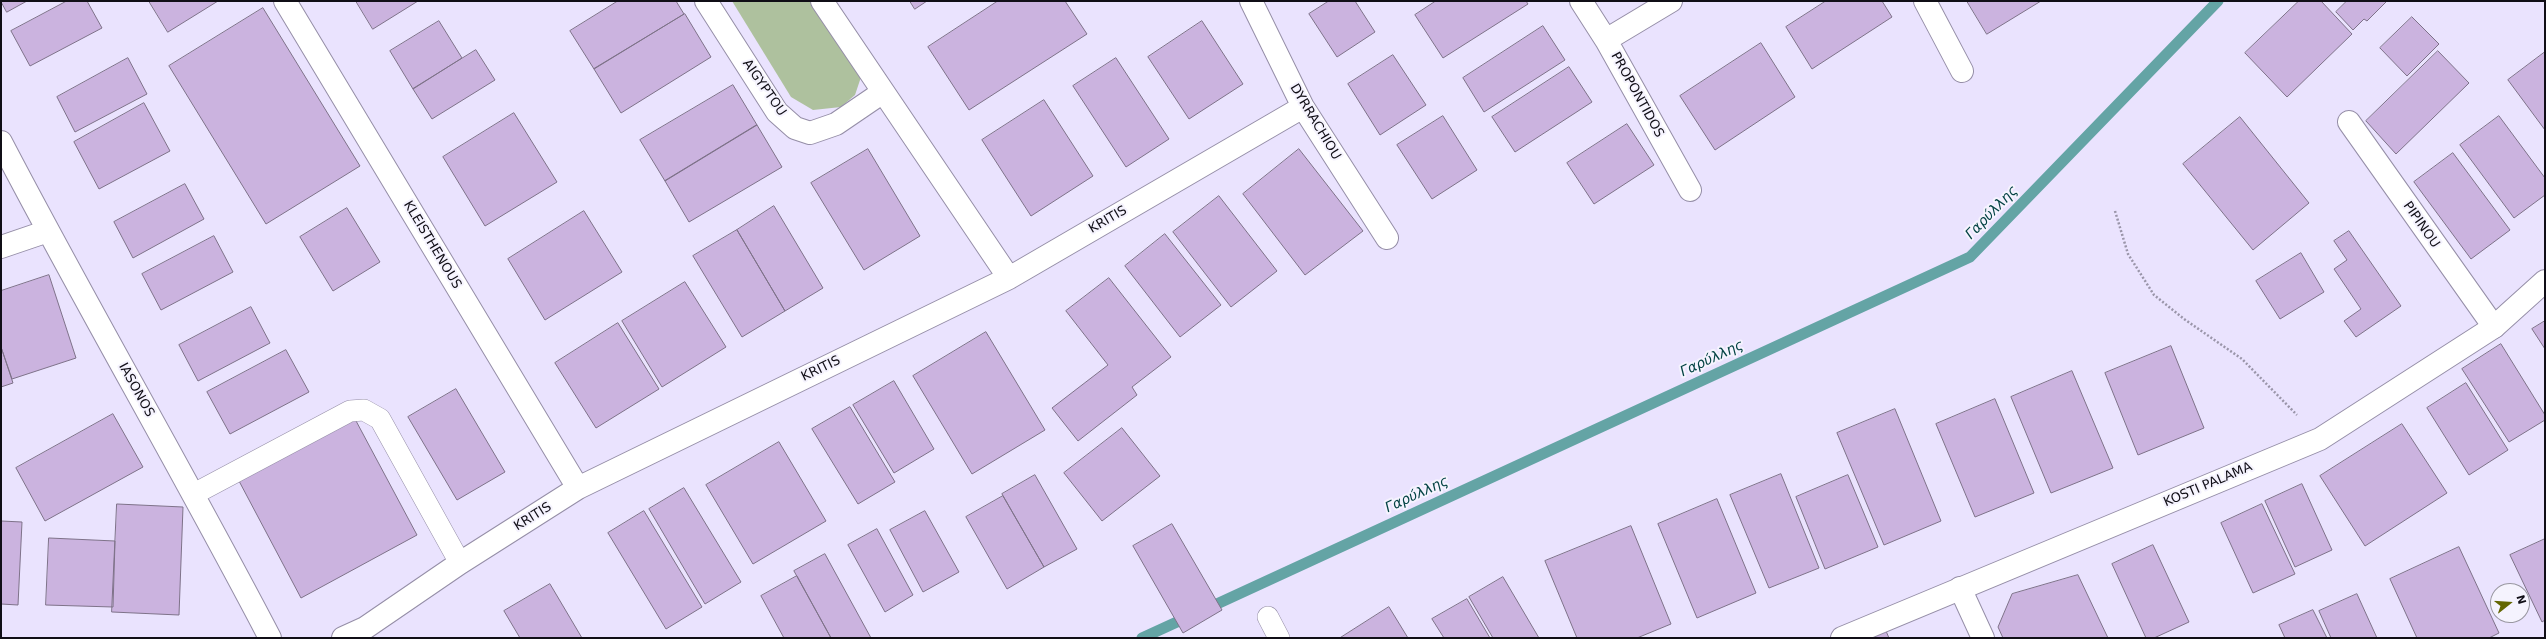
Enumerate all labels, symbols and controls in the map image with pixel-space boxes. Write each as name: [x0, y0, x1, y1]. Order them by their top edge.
street label: PROPONTIDOS: [1607, 50, 1667, 140]
street label: AIGYPTOU: [739, 57, 789, 119]
street label: DYRRACHIOU: [1286, 81, 1344, 163]
water label: Γαρύλλης: [1962, 183, 2022, 243]
street label: KLEISTHENOUS: [400, 198, 464, 292]
street label: PIPINOU: [2399, 199, 2443, 251]
street label: KRITIS: [1086, 203, 1130, 237]
water label: Γαρύλλης: [1678, 337, 1746, 381]
street label: KRITIS: [799, 353, 843, 385]
street label: IASONOS: [115, 360, 157, 420]
street label: KOSTI PALAMA: [2161, 459, 2255, 511]
water label: Γαρύλλης: [1383, 473, 1451, 517]
street label: KRITIS: [511, 499, 555, 535]
north arrow: [2490, 583, 2530, 623]
text: N: [2513, 593, 2529, 606]

